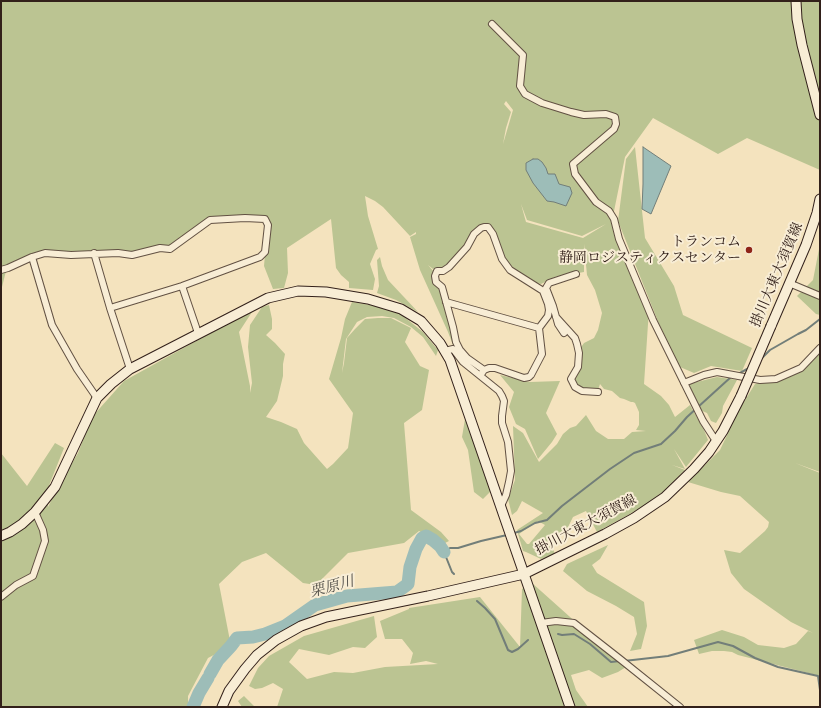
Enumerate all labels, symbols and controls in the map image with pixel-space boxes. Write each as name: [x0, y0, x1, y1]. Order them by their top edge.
street label: 掛川大東大須賀線: [747, 220, 807, 330]
place label: トランコム 静岡ロジスティクスセンター: [559, 234, 741, 266]
marker: トランコム 静岡ロジスティクスセンター: [744, 245, 754, 255]
street label: 掛川大東大須賀線: [533, 491, 639, 559]
water label: 栗原川: [308, 572, 356, 602]

